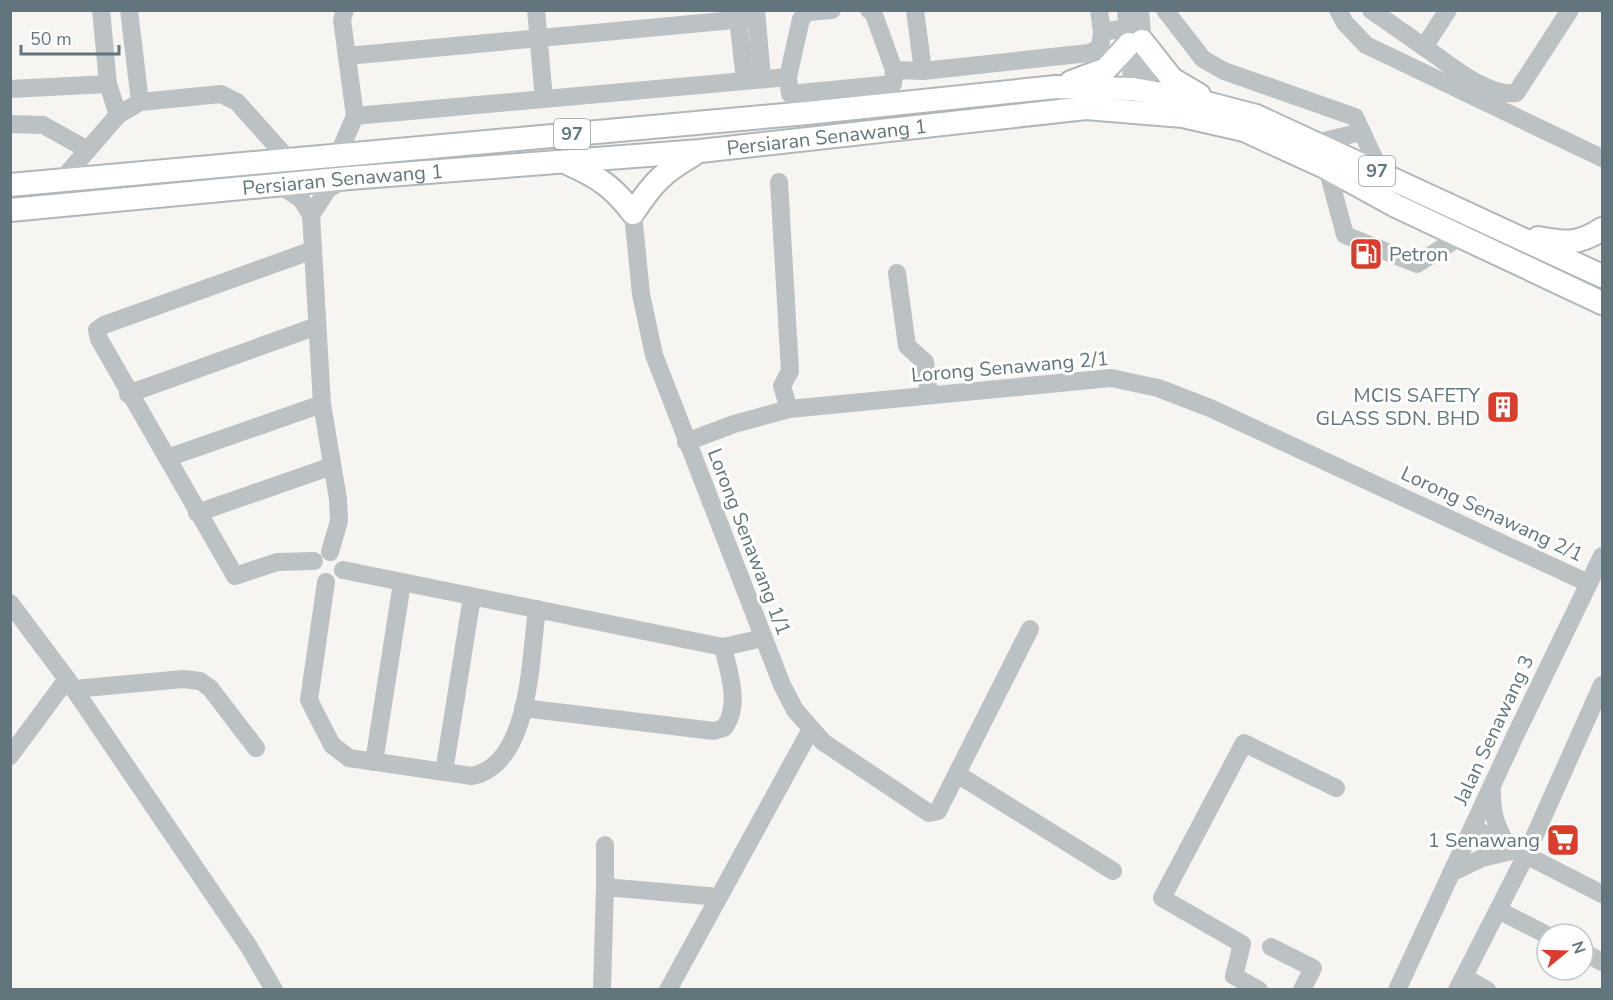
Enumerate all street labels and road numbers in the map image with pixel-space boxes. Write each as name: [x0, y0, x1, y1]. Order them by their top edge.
street label: Persiaran Senawang 1: [725, 112, 928, 161]
road number: 97: [554, 119, 590, 149]
road number: 97: [1359, 156, 1395, 186]
street label: Persiaran Senawang 1: [241, 157, 444, 202]
street label: Lorong Senawang 2/1: [910, 345, 1110, 389]
street label: Lorong Senawang 1/1: [701, 445, 797, 639]
street label: Lorong Senawang 2/1: [1396, 460, 1588, 568]
street label: Jalan Senawang 3: [1447, 651, 1541, 810]

